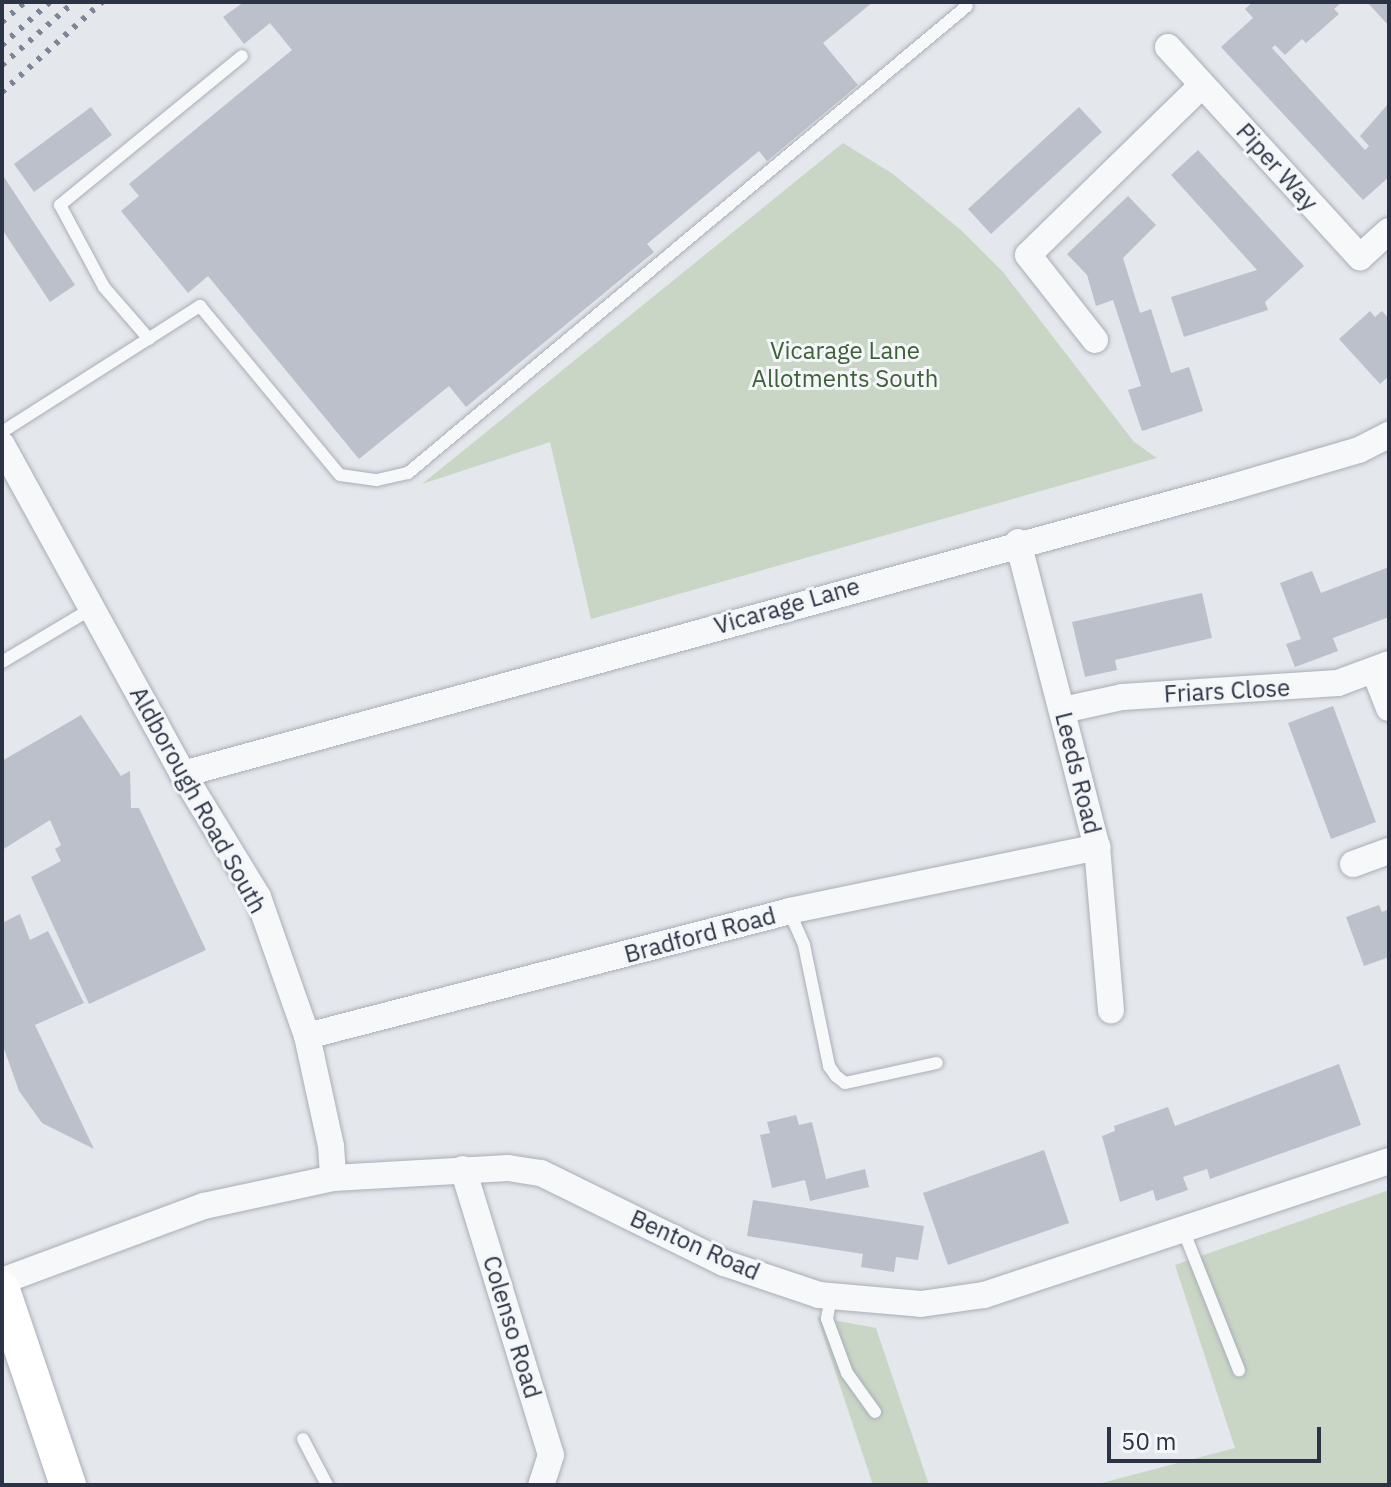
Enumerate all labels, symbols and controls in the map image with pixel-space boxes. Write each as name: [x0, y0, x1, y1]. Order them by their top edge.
street label: Piper Way: [1230, 117, 1324, 217]
park label: Vicarage Lane Allotments South: [752, 337, 938, 393]
street label: Vicarage Lane: [711, 571, 863, 641]
street label: Friars Close: [1163, 673, 1291, 709]
street label: Aldborough Road South: [124, 682, 272, 918]
street label: Leeds Road: [1049, 709, 1107, 837]
street label: Bradford Road: [621, 901, 779, 969]
street label: Benton Road: [626, 1204, 764, 1286]
street label: Colenso Road: [477, 1252, 547, 1402]
scale bar: [1111, 1411, 1325, 1461]
text: 50 m: [1121, 1425, 1176, 1457]

